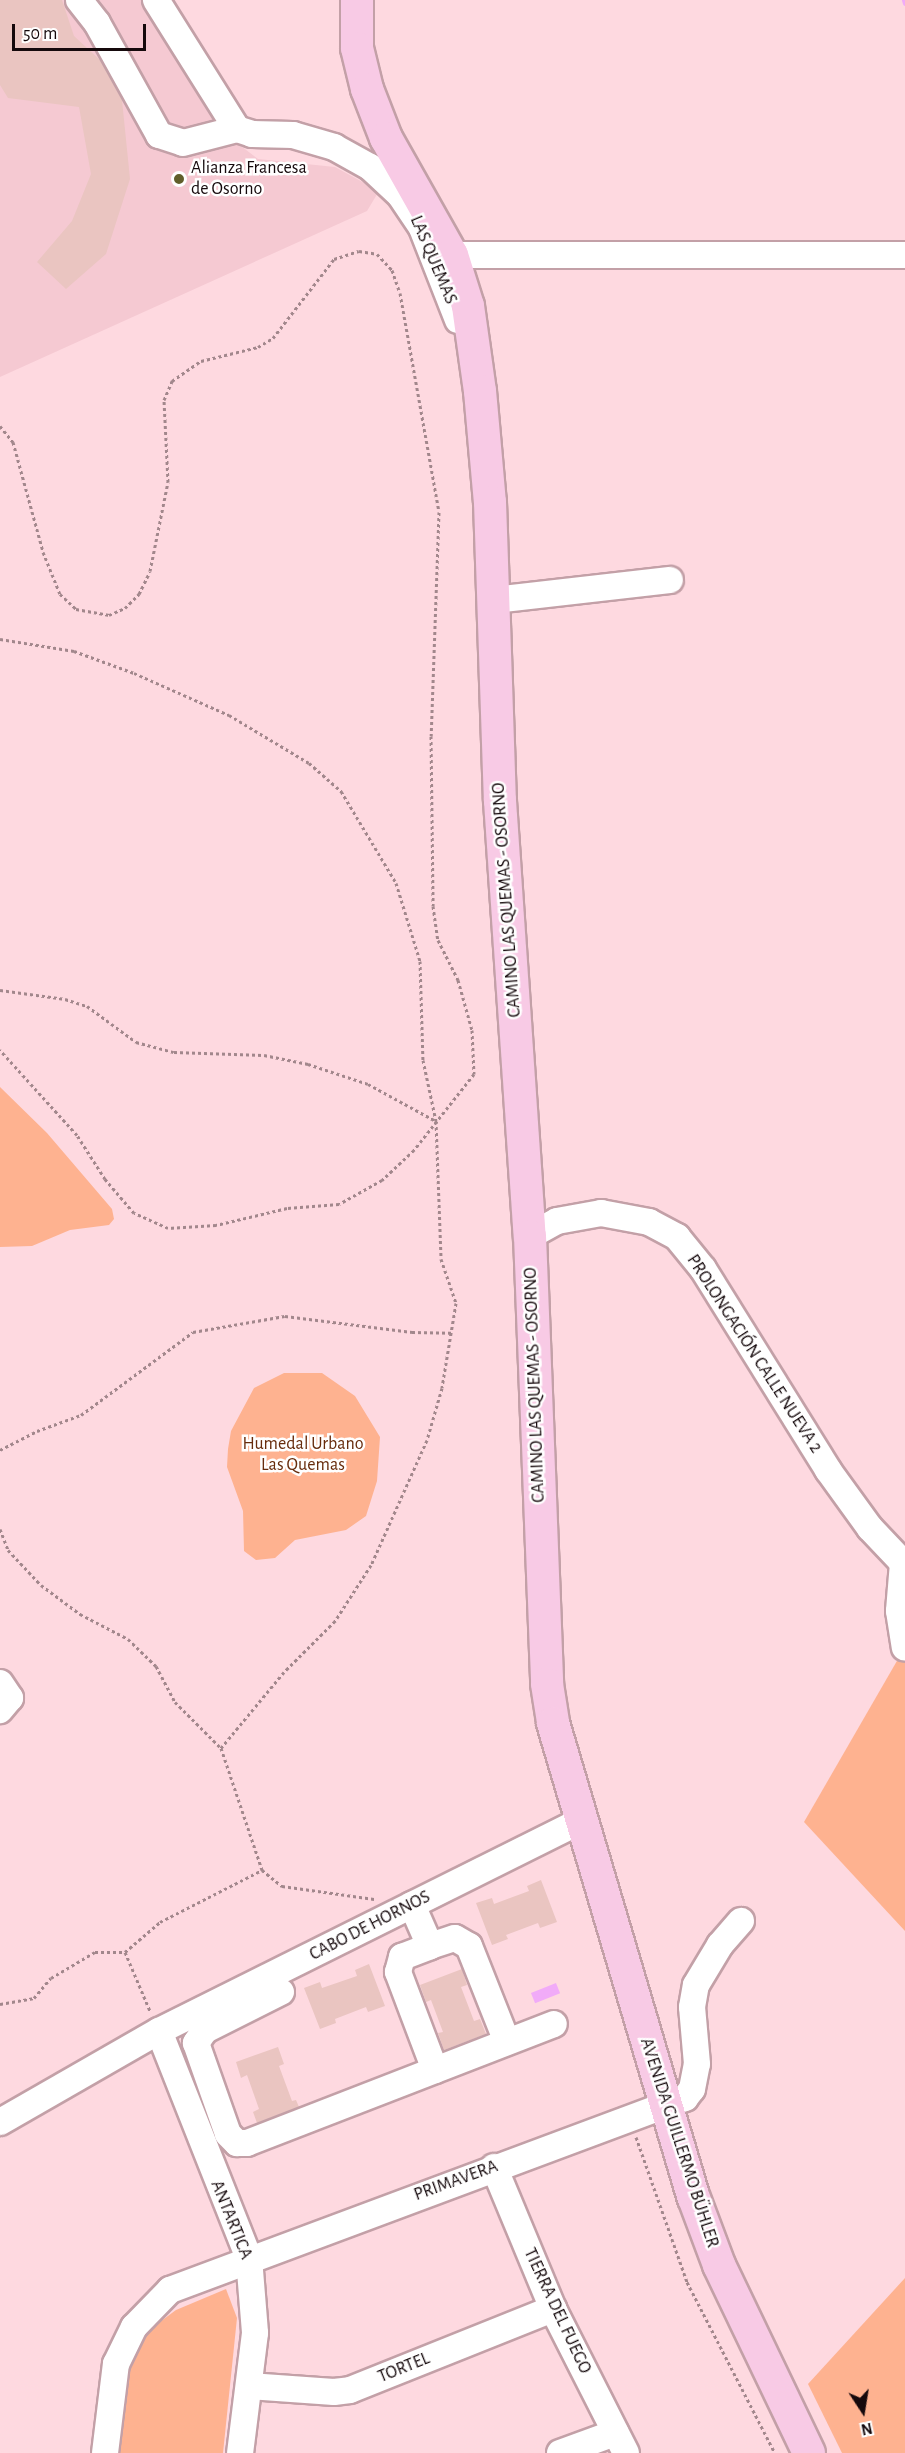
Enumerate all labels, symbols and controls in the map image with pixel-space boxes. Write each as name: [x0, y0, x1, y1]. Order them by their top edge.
scale bar: [15, 12, 148, 50]
text: 50 m: [23, 25, 57, 43]
place label: Alianza Francesa de Osorno: [191, 158, 307, 201]
marker: Alianza Francesa de Osorno: [172, 172, 186, 186]
street label: LAS QUEMAS: [405, 213, 461, 307]
street label: CAMINO LAS QUEMAS - OSORNO: [488, 782, 526, 1018]
street label: PROLONGACIÓN CALLE NUEVA 2: [682, 1251, 826, 1457]
street label: CAMINO LAS QUEMAS - OSORNO: [520, 1267, 550, 1503]
park label: Humedal Urbano Las Quemas: [242, 1434, 364, 1476]
street label: CABO DE HORNOS: [306, 1886, 434, 1966]
street label: AVENIDA GUILLERMO BÜHLER: [635, 2035, 723, 2251]
street label: PRIMAVERA: [411, 2156, 501, 2206]
street label: ANTARTICA: [205, 2177, 257, 2263]
street label: TIERRA DEL FUEGO: [518, 2245, 596, 2377]
street label: TORTEL: [375, 2348, 433, 2388]
north arrow: [833, 2381, 893, 2441]
text: N: [860, 2420, 874, 2438]

